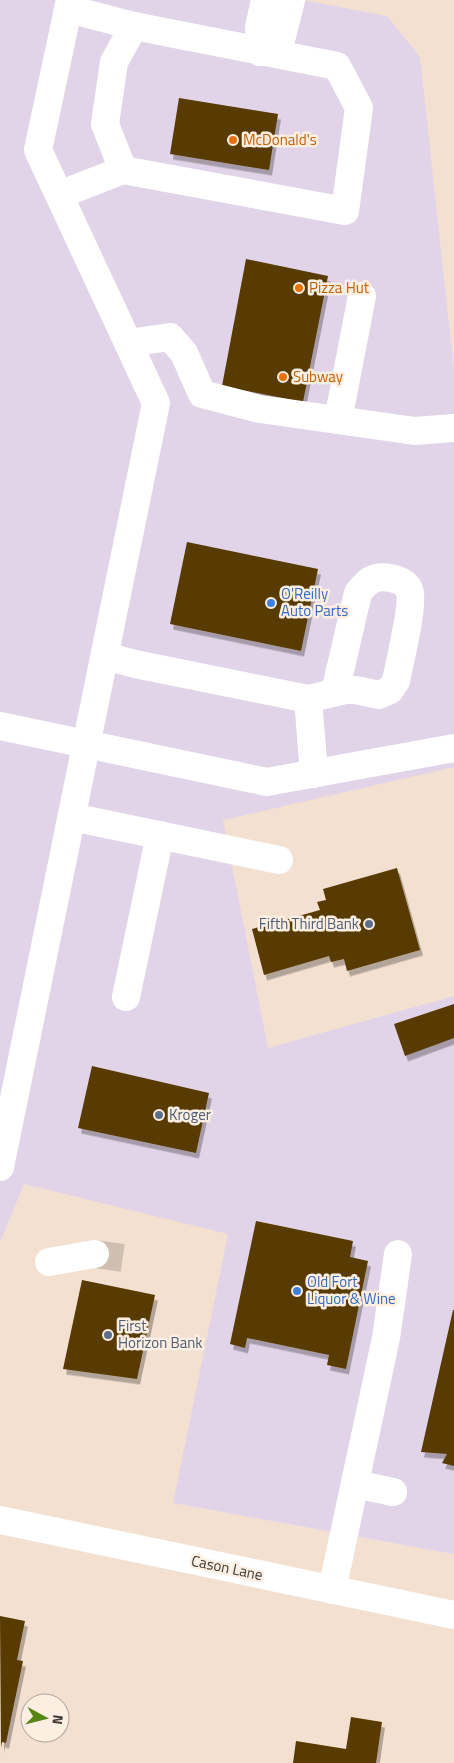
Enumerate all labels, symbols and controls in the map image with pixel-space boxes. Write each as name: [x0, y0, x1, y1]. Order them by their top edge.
place label: McDonald's: [243, 128, 317, 151]
marker: McDonald's: [227, 134, 239, 146]
place label: Pizza Hut: [309, 276, 370, 299]
marker: Pizza Hut: [293, 282, 305, 294]
place label: Subway: [293, 365, 343, 388]
marker: Subway: [277, 371, 289, 383]
place label: O'Reilly Auto Parts: [281, 582, 348, 622]
marker: O'Reilly Auto Parts: [265, 597, 277, 609]
place label: Fifth Third Bank: [259, 912, 359, 935]
marker: Fifth Third Bank: [363, 918, 375, 930]
place label: Kroger: [169, 1103, 211, 1126]
marker: Kroger: [153, 1109, 165, 1121]
place label: Old Fort Liquor & Wine: [307, 1270, 396, 1310]
marker: Old Fort Liquor & Wine: [291, 1285, 303, 1297]
place label: First Horizon Bank: [118, 1314, 203, 1354]
marker: First Horizon Bank: [102, 1329, 114, 1341]
street label: Cason Lane: [189, 1549, 265, 1586]
north arrow: [20, 1693, 70, 1743]
text: N: [47, 1714, 69, 1726]

